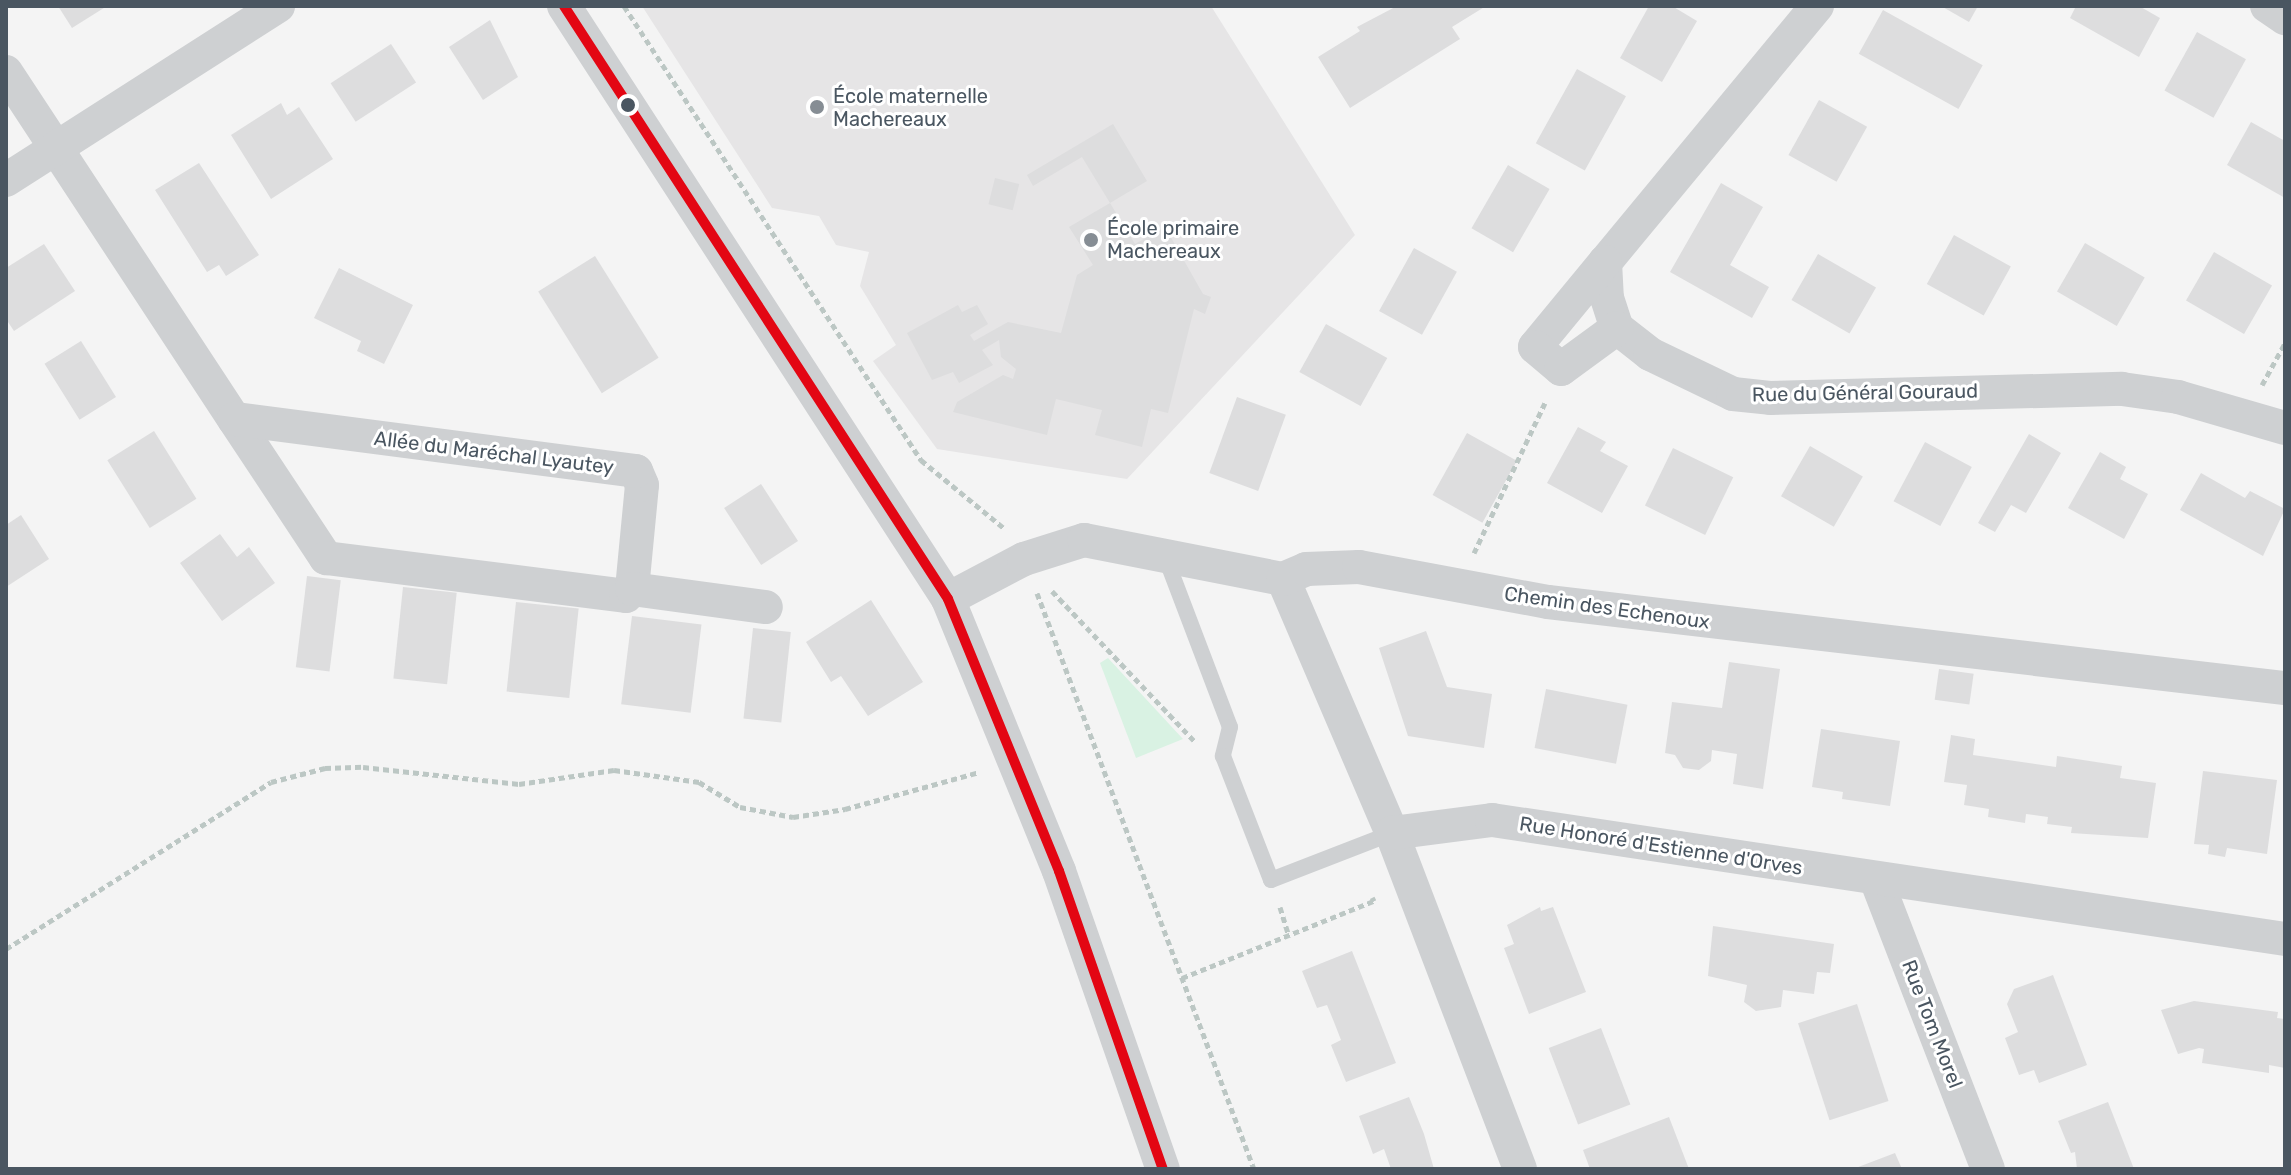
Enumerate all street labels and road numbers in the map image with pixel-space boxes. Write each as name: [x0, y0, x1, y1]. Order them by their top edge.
street label: Rue du Général Gouraud: [1752, 379, 1978, 407]
street label: Allée du Maréchal Lyautey: [373, 426, 615, 480]
street label: Chemin des Echenoux: [1503, 582, 1711, 634]
street label: Rue Honoré d'Estienne d'Orves: [1518, 812, 1804, 880]
street label: Rue Tom Morel: [1896, 956, 1968, 1092]

